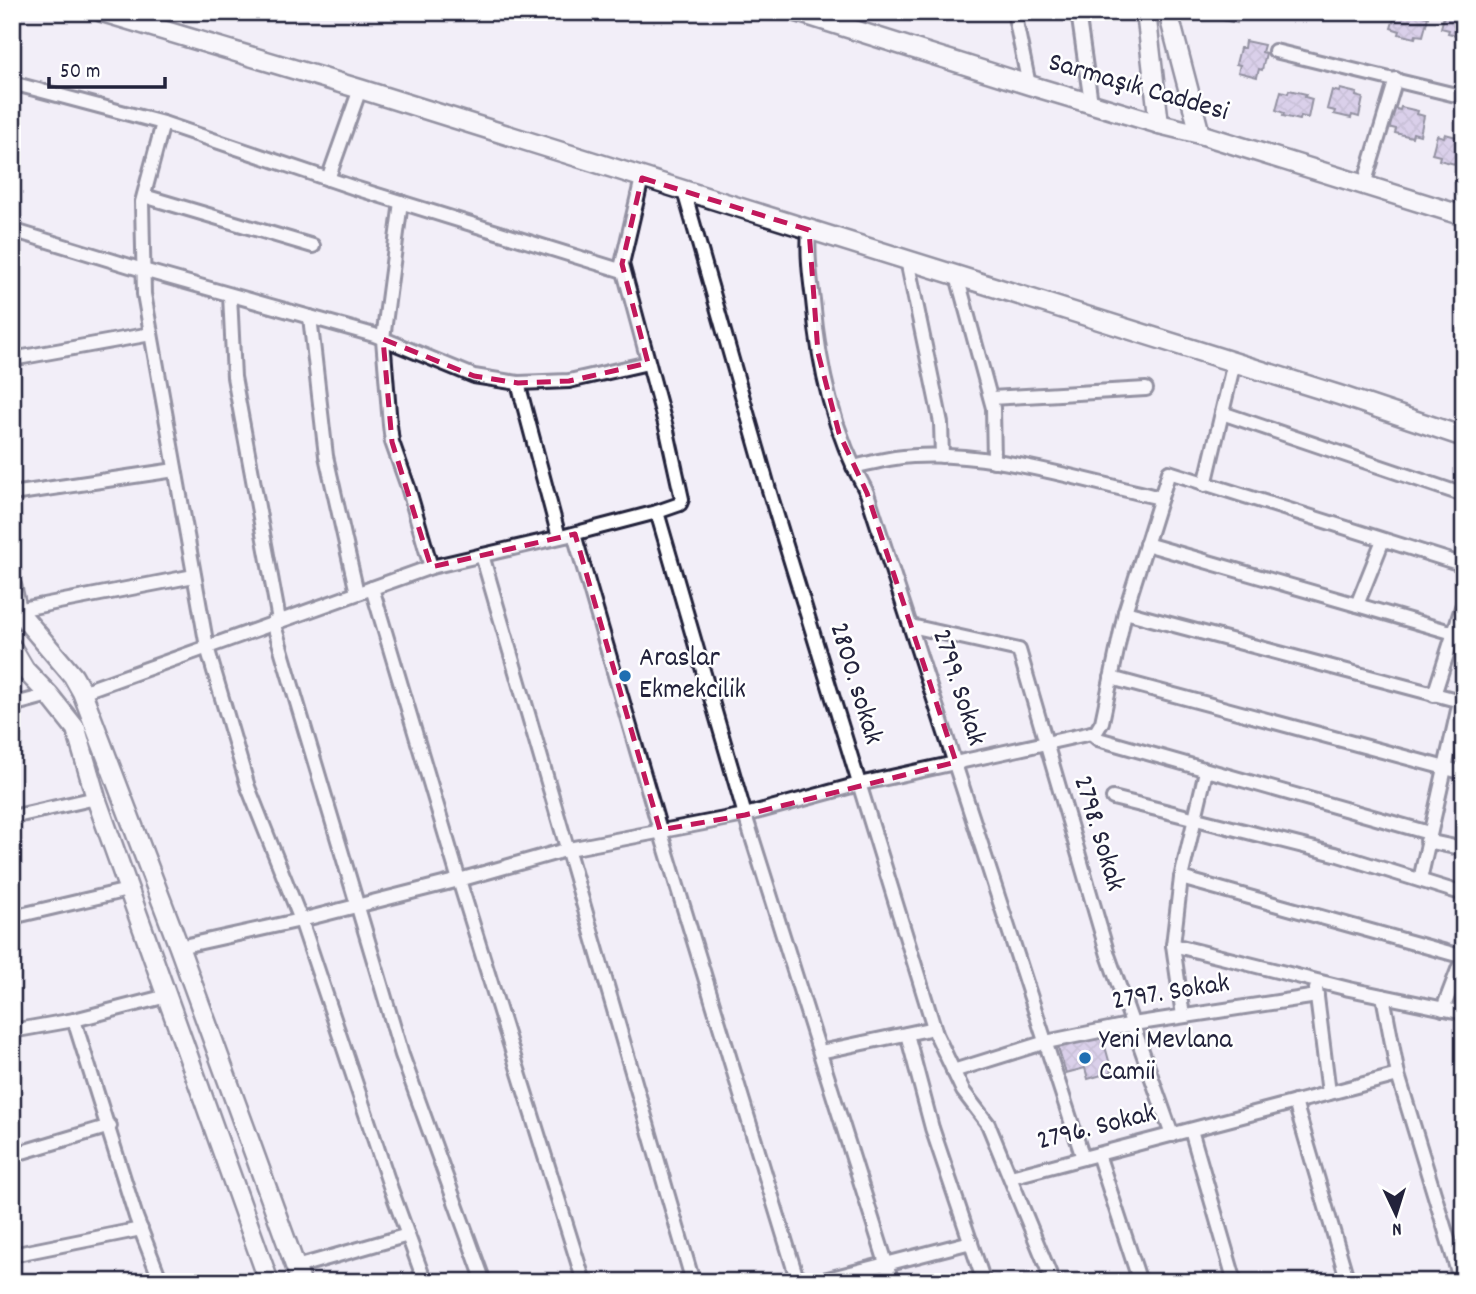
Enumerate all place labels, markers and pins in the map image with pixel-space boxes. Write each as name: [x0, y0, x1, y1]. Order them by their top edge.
place label: Araslar Ekmekcilik: [639, 640, 746, 712]
marker: Araslar Ekmekcilik: [617, 668, 633, 684]
place label: Yeni Mevlana Camii: [1099, 1022, 1233, 1094]
marker: Yeni Mevlana Camii: [1077, 1050, 1093, 1066]

